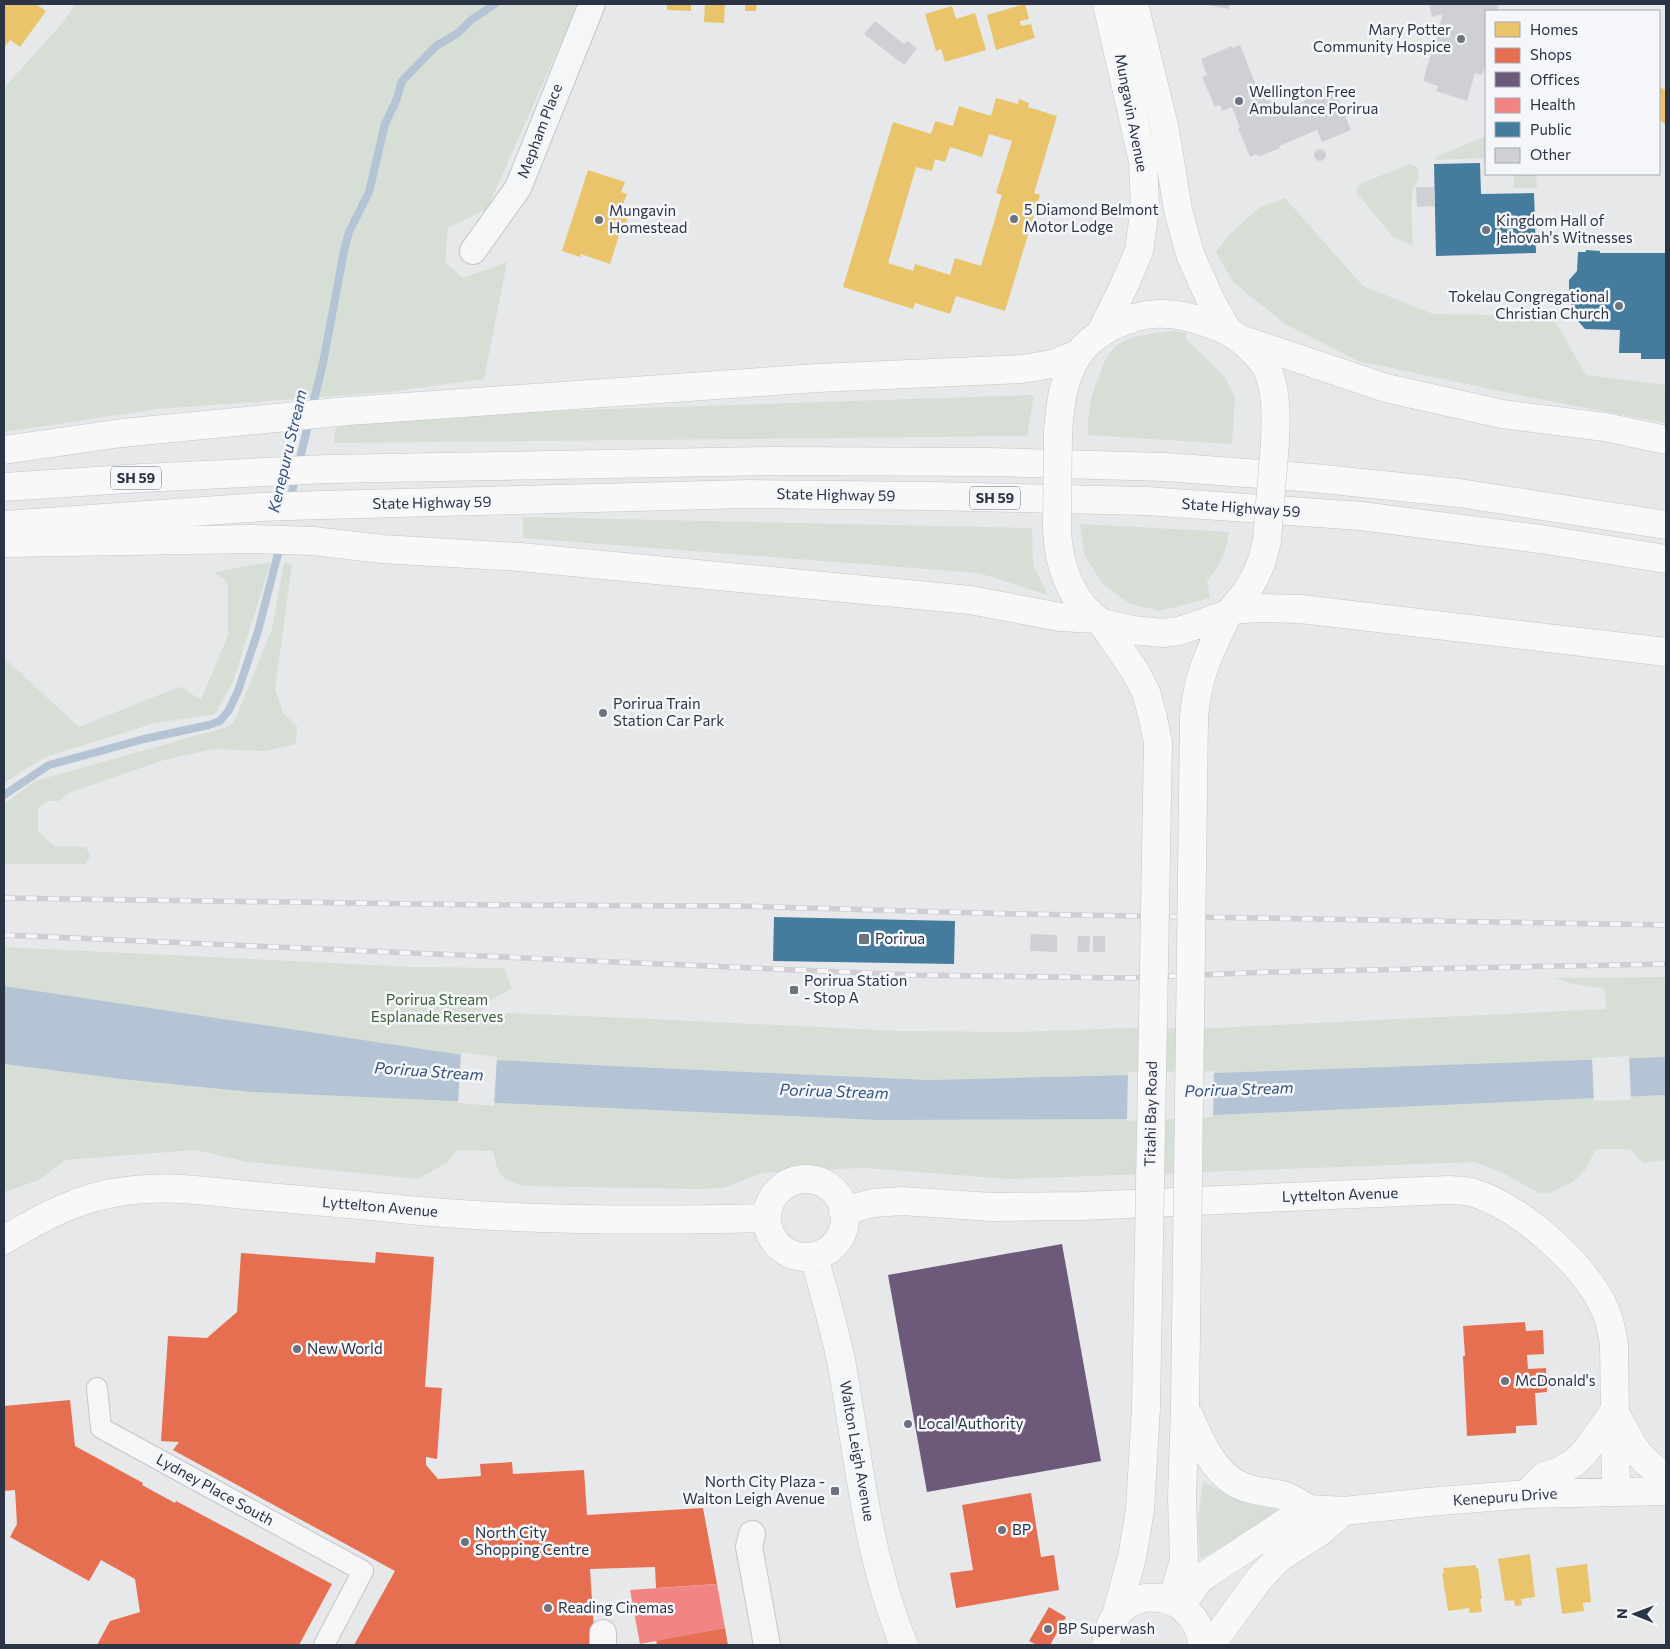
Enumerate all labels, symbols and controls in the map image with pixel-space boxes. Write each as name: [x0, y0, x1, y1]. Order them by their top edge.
legend: [1485, 10, 1660, 175]
place label: Mary Potter Community Hospice: [1313, 20, 1451, 55]
text: Homes: [1530, 20, 1578, 38]
marker: Mary Potter Community Hospice: [1455, 33, 1467, 45]
text: Shops: [1530, 45, 1572, 63]
street label: Mungavin Avenue: [1112, 52, 1152, 174]
text: Offices: [1530, 70, 1580, 88]
street label: Mepham Place: [513, 81, 565, 181]
place label: Wellington Free Ambulance Porirua: [1249, 82, 1378, 117]
marker: Wellington Free Ambulance Porirua: [1233, 95, 1245, 107]
text: Health: [1530, 95, 1576, 113]
text: Public: [1530, 120, 1572, 138]
text: Other: [1530, 145, 1571, 163]
place label: 5 Diamond Belmont Motor Lodge: [1024, 200, 1159, 235]
place label: Mungavin Homestead: [609, 201, 687, 236]
place label: Kingdom Hall of Jehovah's Witnesses: [1496, 211, 1633, 246]
marker: 5 Diamond Belmont Motor Lodge: [1008, 213, 1020, 225]
marker: Mungavin Homestead: [593, 214, 605, 226]
marker: Kingdom Hall of Jehovah's Witnesses: [1480, 224, 1492, 236]
place label: Tokelau Congregational Christian Church: [1448, 287, 1609, 322]
marker: Tokelau Congregational Christian Church: [1613, 300, 1625, 312]
water label: Kenepuru Stream: [263, 388, 310, 514]
road number: SH 59: [111, 466, 161, 489]
street label: State Highway 59: [776, 484, 896, 504]
road number: SH 59: [970, 486, 1020, 509]
street label: State Highway 59: [372, 492, 492, 512]
street label: State Highway 59: [1181, 494, 1301, 520]
place label: Porirua Train Station Car Park: [613, 694, 724, 729]
marker: Porirua Train Station Car Park: [597, 707, 609, 719]
place label: Porirua: [875, 929, 925, 947]
marker: Porirua: [857, 932, 871, 946]
place label: Porirua Station - Stop A: [804, 971, 907, 1006]
marker: Porirua Station - Stop A: [788, 984, 800, 996]
park label: Porirua Stream Esplanade Reserves: [371, 990, 503, 1025]
water label: Porirua Stream: [374, 1057, 484, 1084]
street label: Titahi Bay Road: [1140, 1061, 1160, 1167]
water label: Porirua Stream: [1184, 1077, 1294, 1100]
water label: Porirua Stream: [779, 1079, 889, 1102]
street label: Lyttelton Avenue: [1282, 1183, 1398, 1205]
street label: Lyttelton Avenue: [321, 1192, 439, 1220]
place label: New World: [307, 1339, 383, 1357]
marker: New World: [291, 1343, 303, 1355]
place label: McDonald's: [1515, 1371, 1596, 1389]
marker: McDonald's: [1499, 1375, 1511, 1387]
street label: Walton Leigh Avenue: [837, 1379, 879, 1523]
place label: Local Authority: [918, 1414, 1024, 1432]
marker: Local Authority: [902, 1418, 914, 1430]
street label: Lydney Place South: [154, 1449, 277, 1529]
place label: North City Plaza - Walton Leigh Avenue: [682, 1472, 825, 1507]
street label: Kenepuru Drive: [1452, 1483, 1558, 1509]
marker: North City Plaza - Walton Leigh Avenue: [829, 1485, 841, 1497]
place label: BP: [1012, 1520, 1031, 1538]
place label: North City Shopping Centre: [475, 1523, 589, 1558]
marker: BP: [996, 1524, 1008, 1536]
marker: North City Shopping Centre: [459, 1536, 471, 1548]
north arrow: [1610, 1589, 1660, 1639]
place label: Reading Cinemas: [558, 1598, 674, 1616]
marker: Reading Cinemas: [542, 1602, 554, 1614]
text: N: [1613, 1608, 1630, 1619]
place label: BP Superwash: [1058, 1619, 1155, 1637]
marker: BP Superwash: [1042, 1623, 1054, 1635]

